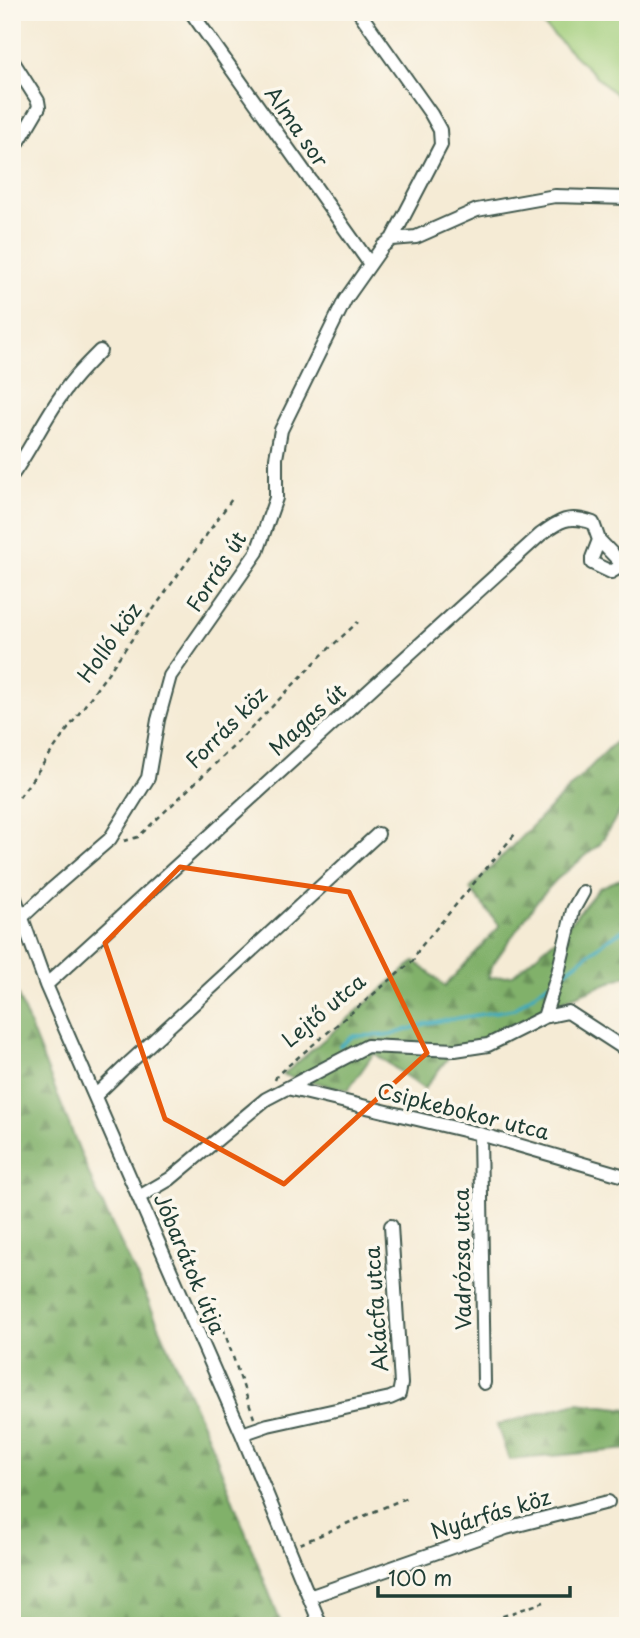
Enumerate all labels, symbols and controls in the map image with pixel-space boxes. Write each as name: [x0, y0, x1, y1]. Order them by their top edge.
street label: Alma sor: [258, 79, 337, 173]
street label: Forrás út: [177, 524, 253, 618]
street label: Holló köz: [68, 595, 148, 689]
street label: Magas út: [261, 675, 353, 762]
street label: Forrás köz: [177, 678, 274, 775]
street label: Lejtő utca: [274, 965, 372, 1054]
street label: Csipkebokor utca: [374, 1073, 553, 1147]
street label: Jóbarátok útja: [147, 1188, 235, 1339]
street label: Vadrózsa utca: [444, 1188, 478, 1330]
street label: Akácfa utca: [355, 1245, 395, 1373]
street label: Nyárfás köz: [426, 1480, 554, 1546]
scale bar: [378, 1554, 570, 1598]
text: 100 m: [388, 1561, 452, 1593]

